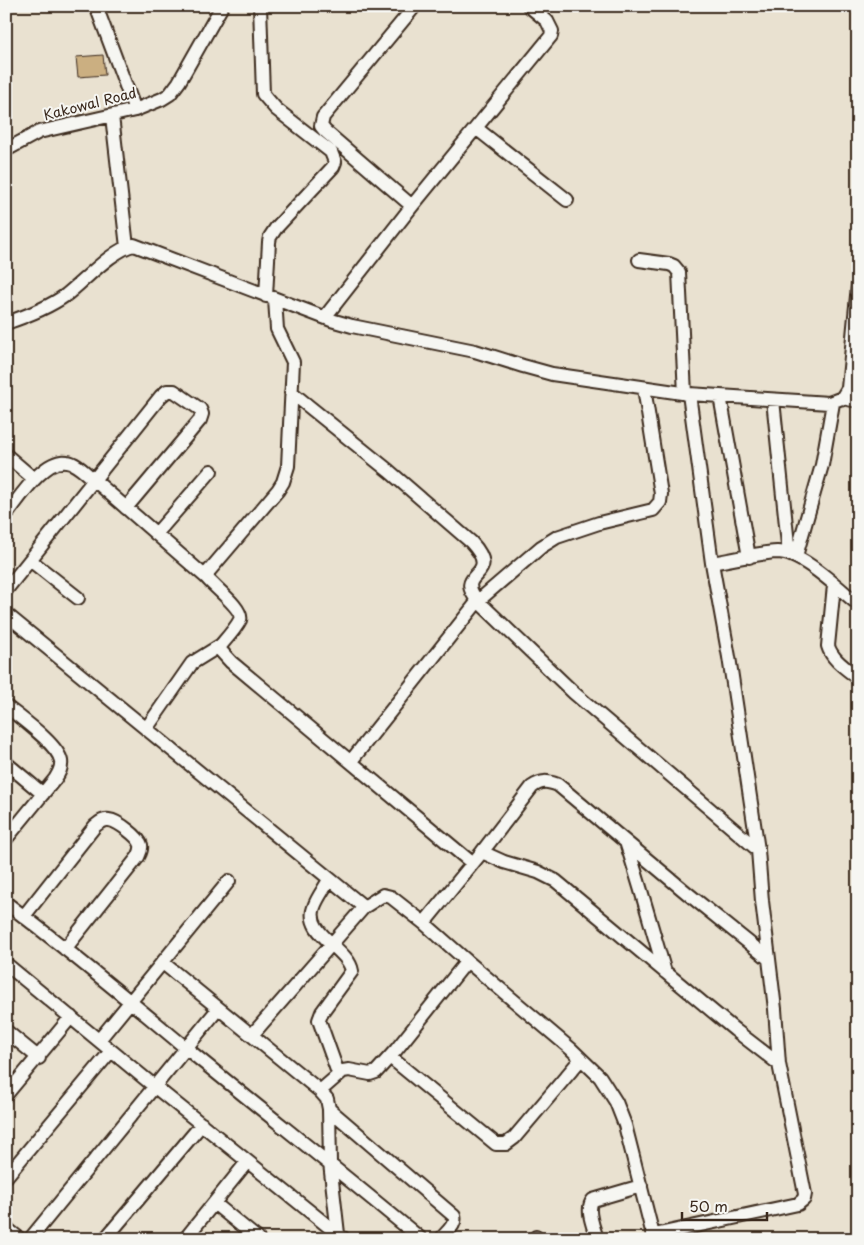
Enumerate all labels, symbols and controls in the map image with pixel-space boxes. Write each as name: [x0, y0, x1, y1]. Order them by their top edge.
street label: Kakowal Road: [41, 82, 139, 125]
scale bar: [682, 1190, 766, 1222]
text: 50 m: [689, 1194, 728, 1217]

